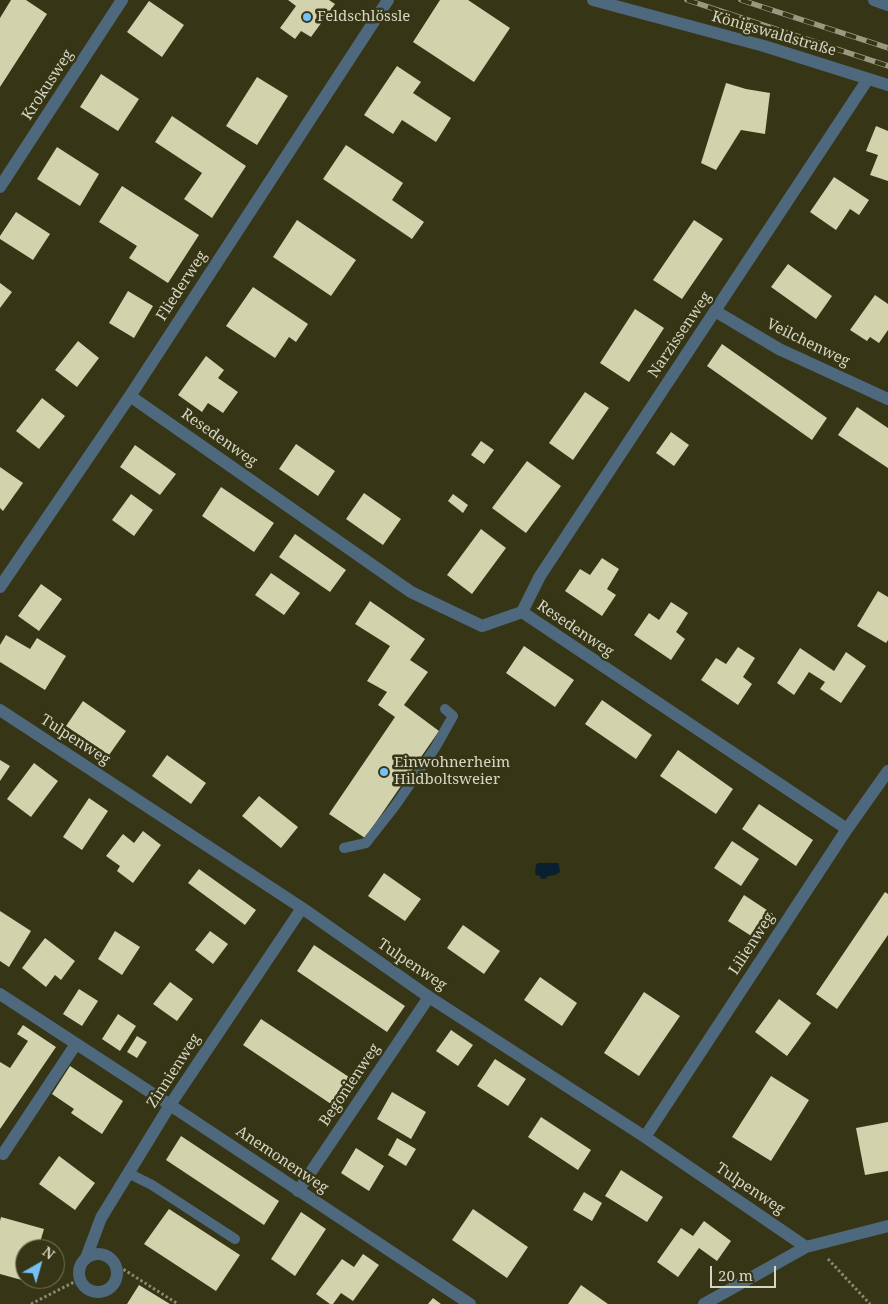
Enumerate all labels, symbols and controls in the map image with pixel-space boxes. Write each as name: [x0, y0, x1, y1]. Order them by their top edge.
place label: Feldschlössle: [317, 8, 410, 26]
street label: Königswaldstraße: [710, 8, 838, 60]
marker: Feldschlössle: [301, 11, 313, 23]
street label: Krokusweg: [19, 46, 77, 124]
street label: Fliederweg: [153, 248, 211, 324]
street label: Narzissenweg: [645, 289, 715, 381]
street label: Veilchenweg: [763, 315, 853, 371]
street label: Resedenweg: [178, 405, 260, 471]
street label: Resedenweg: [533, 597, 617, 661]
street label: Tulpenweg: [37, 711, 113, 769]
place label: Einwohnerheim Hildboltsweier: [394, 754, 510, 789]
marker: Einwohnerheim Hildboltsweier: [378, 766, 390, 778]
street label: Lilienweg: [725, 910, 779, 978]
street label: Tulpenweg: [374, 935, 450, 995]
street label: Zinnienweg: [143, 1031, 205, 1111]
street label: Begonienweg: [316, 1040, 384, 1130]
street label: Anemonenweg: [232, 1122, 332, 1198]
street label: Tulpenweg: [712, 1159, 788, 1219]
north arrow: [15, 1239, 65, 1289]
text: N: [39, 1242, 59, 1263]
scale bar: [713, 1256, 779, 1288]
text: 20 m: [718, 1265, 753, 1285]

